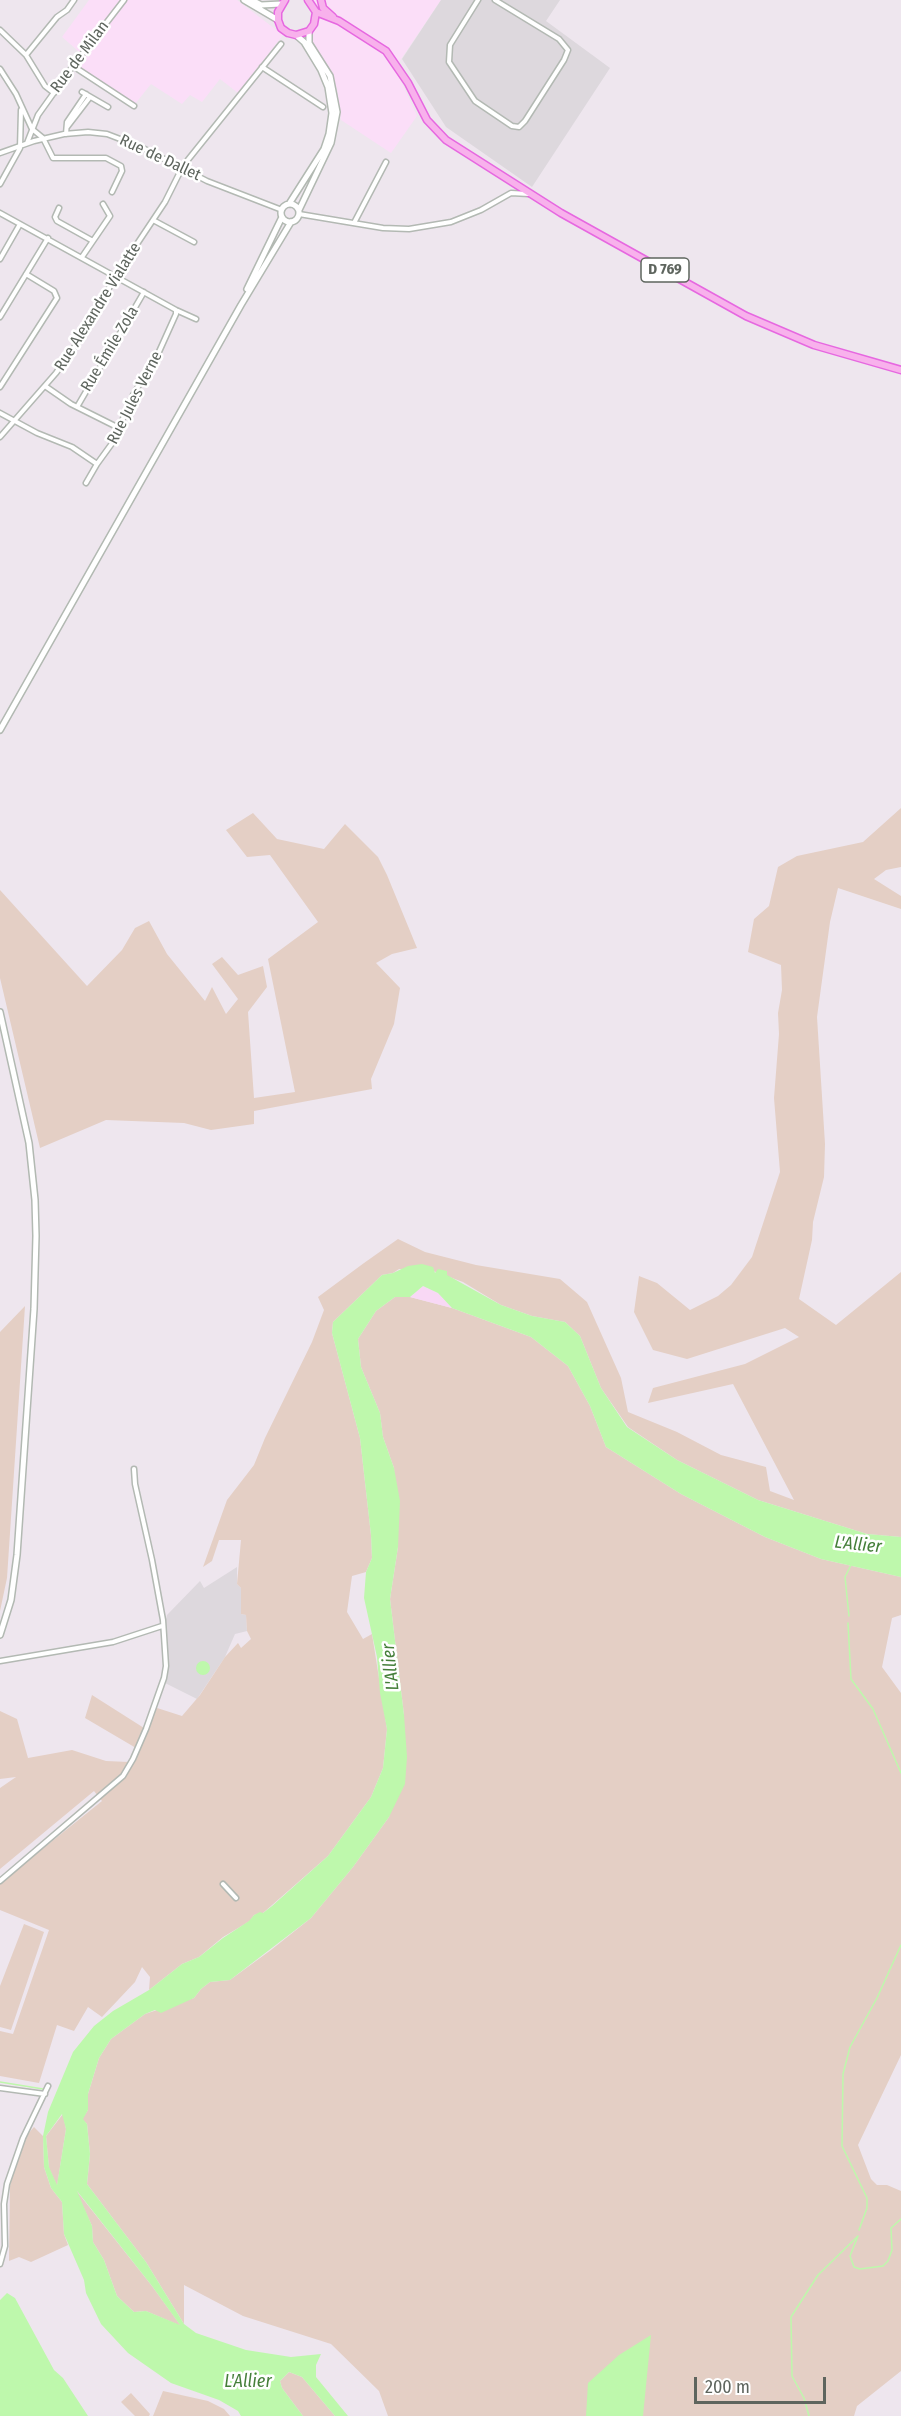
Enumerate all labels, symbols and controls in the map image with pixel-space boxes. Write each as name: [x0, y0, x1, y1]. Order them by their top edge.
street label: Rue de Milan: [47, 17, 113, 97]
street label: Rue de Dallet: [116, 131, 204, 185]
street label: Rue Alexandre Vialatte: [51, 239, 145, 375]
road number: D 769: [641, 258, 689, 282]
street label: Rue Émile Zola: [77, 303, 143, 395]
street label: Rue Jules Verne: [103, 348, 167, 448]
water label: L'Allier: [833, 1532, 883, 1558]
water label: L'Allier: [378, 1642, 404, 1692]
scale bar: [697, 2365, 829, 2403]
water label: L'Allier: [224, 2371, 272, 2393]
text: 200 m: [705, 2376, 750, 2398]

